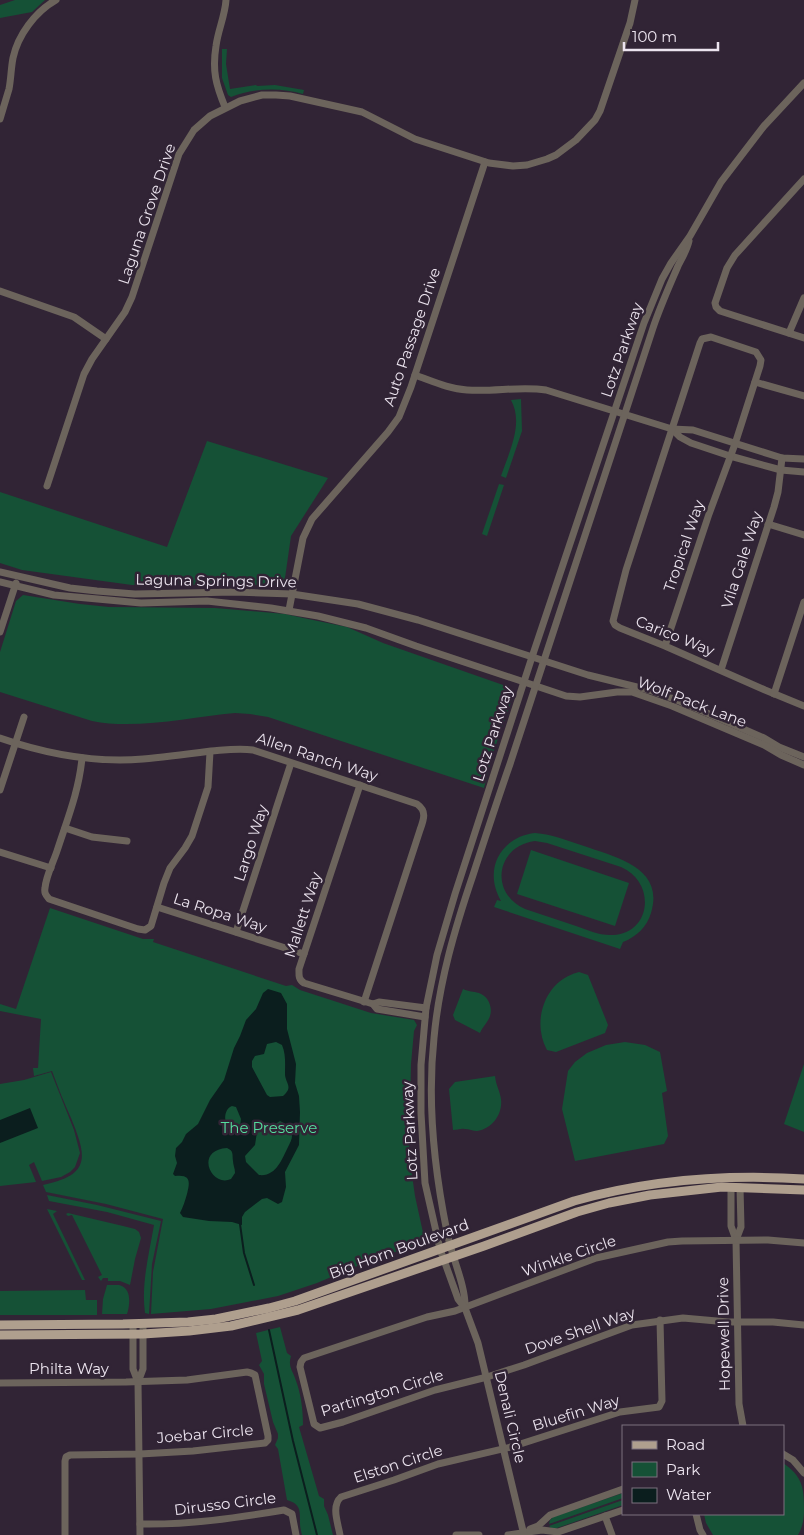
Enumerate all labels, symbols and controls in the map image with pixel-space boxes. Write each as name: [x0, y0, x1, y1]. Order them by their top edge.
scale bar: [624, 20, 718, 52]
text: 100 m: [632, 27, 677, 46]
street label: Laguna Grove Drive: [113, 141, 180, 287]
street label: Auto Passage Drive: [379, 265, 444, 409]
street label: Lotz Parkway: [596, 299, 647, 400]
street label: Tropical Way: [659, 497, 708, 594]
street label: Vila Gale Way: [717, 508, 766, 611]
street label: Laguna Springs Drive: [135, 570, 297, 591]
street label: Carico Way: [633, 611, 718, 660]
street label: Wolf Pack Lane: [635, 672, 750, 731]
street label: Lotz Parkway: [468, 683, 517, 784]
street label: Allen Ranch Way: [254, 728, 381, 785]
street label: Largo Way: [229, 801, 272, 884]
street label: Mallett Way: [280, 869, 326, 960]
street label: La Ropa Way: [171, 888, 270, 937]
street label: Lotz Parkway: [397, 1080, 422, 1181]
park label: The Preserve: [221, 1118, 317, 1137]
street label: Big Horn Boulevard: [326, 1214, 471, 1283]
street label: Winkle Circle: [519, 1231, 618, 1281]
street label: Hopewell Drive: [713, 1277, 734, 1391]
street label: Dove Shell Way: [522, 1302, 638, 1358]
street label: Philta Way: [29, 1359, 110, 1378]
street label: Partington Circle: [318, 1365, 446, 1420]
street label: Denali Circle: [491, 1369, 530, 1465]
street label: Bluefin Way: [530, 1390, 623, 1435]
street label: Joebar Circle: [155, 1420, 254, 1447]
legend: [622, 1425, 784, 1515]
text: Road: [666, 1435, 705, 1454]
street label: Elston Circle: [351, 1440, 445, 1487]
text: Park: [666, 1460, 700, 1479]
text: Water: [666, 1485, 712, 1504]
street label: Dirusso Circle: [173, 1488, 277, 1519]

